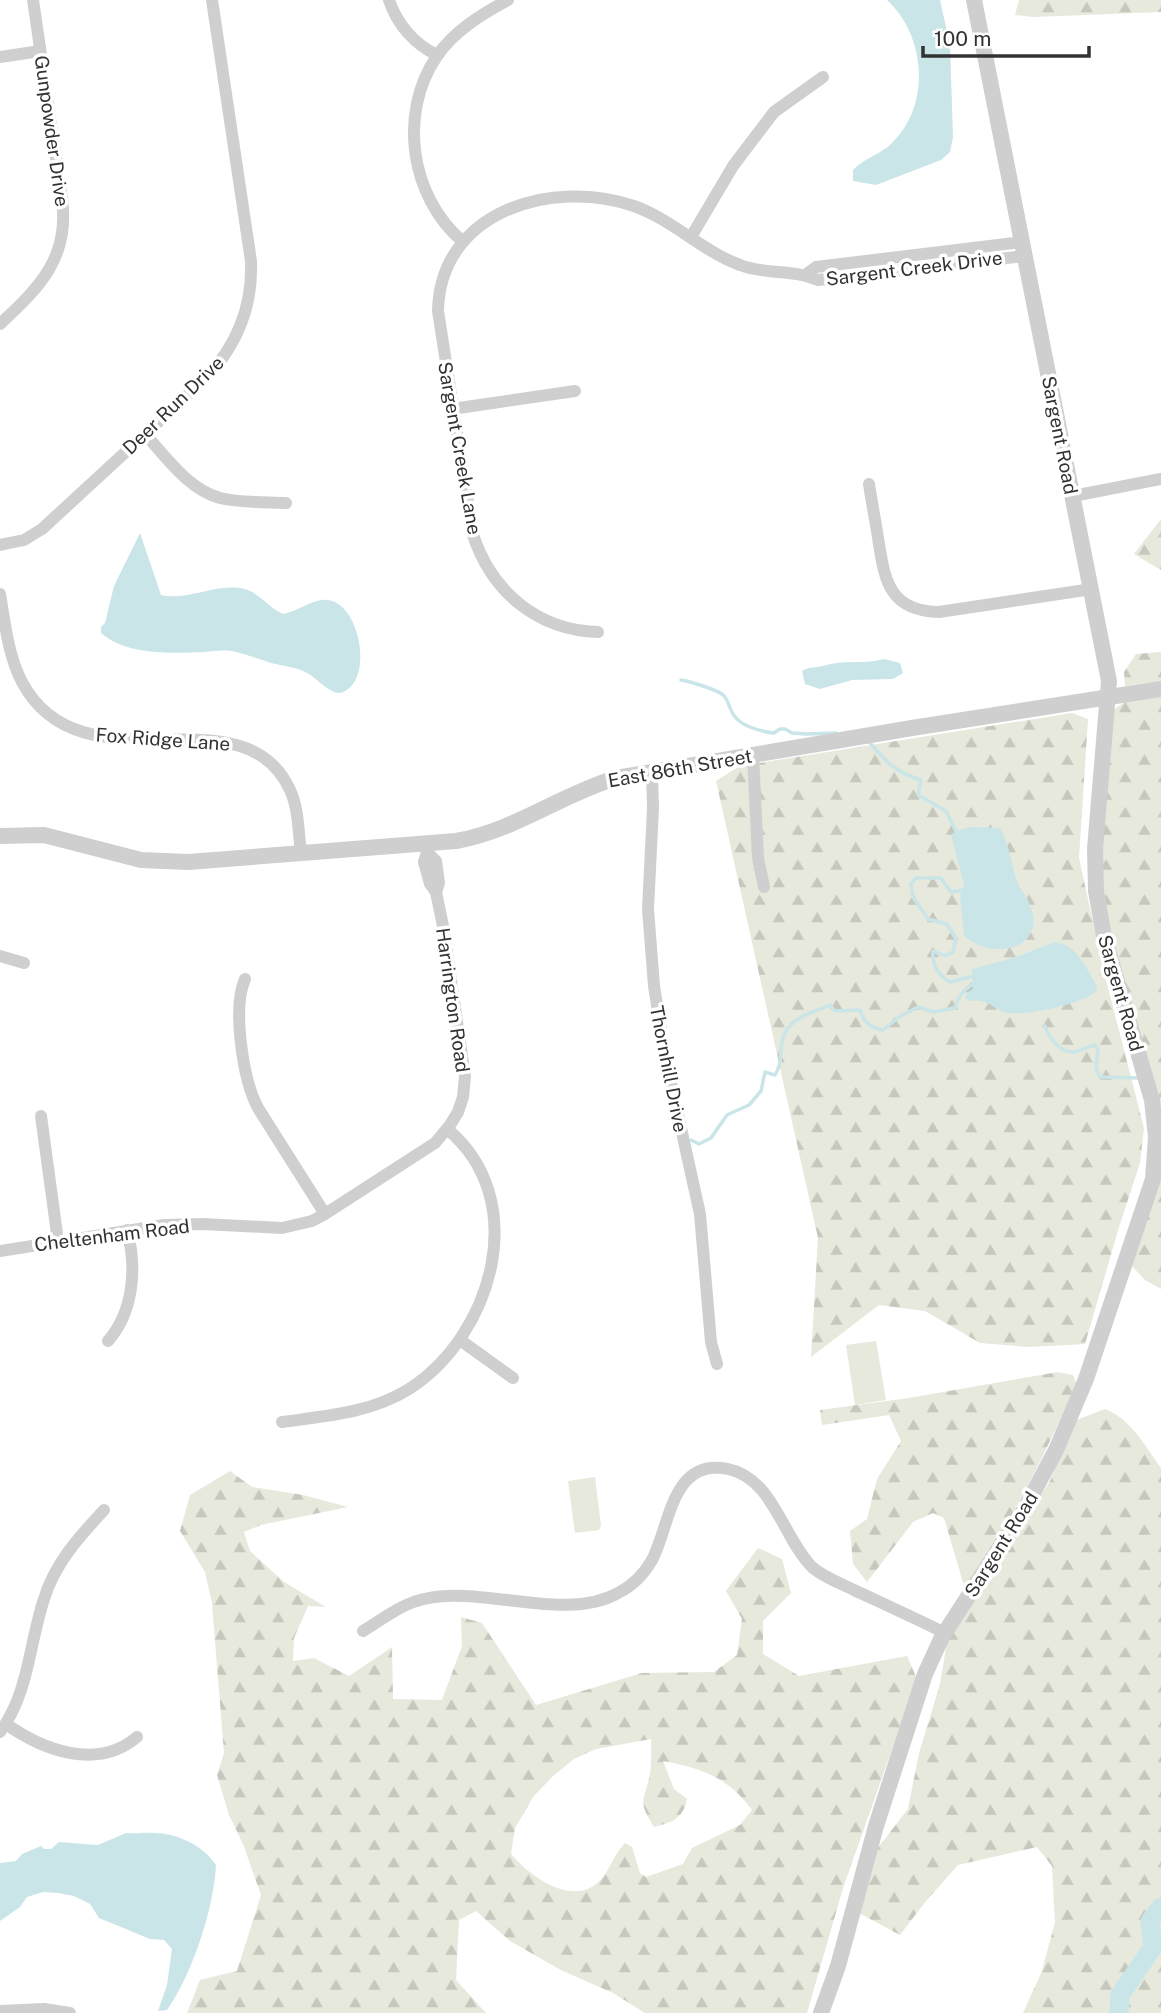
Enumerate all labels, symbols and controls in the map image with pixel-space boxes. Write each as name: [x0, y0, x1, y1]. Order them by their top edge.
scale bar: [923, 14, 1089, 58]
text: 100 m: [934, 26, 991, 51]
street label: Gunpowder Drive: [31, 54, 73, 208]
street label: Sargent Creek Drive: [824, 246, 1004, 290]
street label: Deer Run Drive: [118, 351, 228, 459]
street label: Sargent Creek Lane: [434, 360, 486, 536]
street label: Sargent Road: [1038, 374, 1082, 496]
street label: Fox Ridge Lane: [95, 723, 231, 755]
street label: East 86th Street: [606, 744, 754, 792]
street label: Harrington Road: [432, 926, 474, 1074]
street label: Sargent Road: [1094, 932, 1148, 1054]
street label: Thornhill Drive: [646, 1004, 692, 1134]
street label: Cheltenham Road: [33, 1215, 191, 1255]
street label: Sargent Road: [960, 1487, 1042, 1601]

